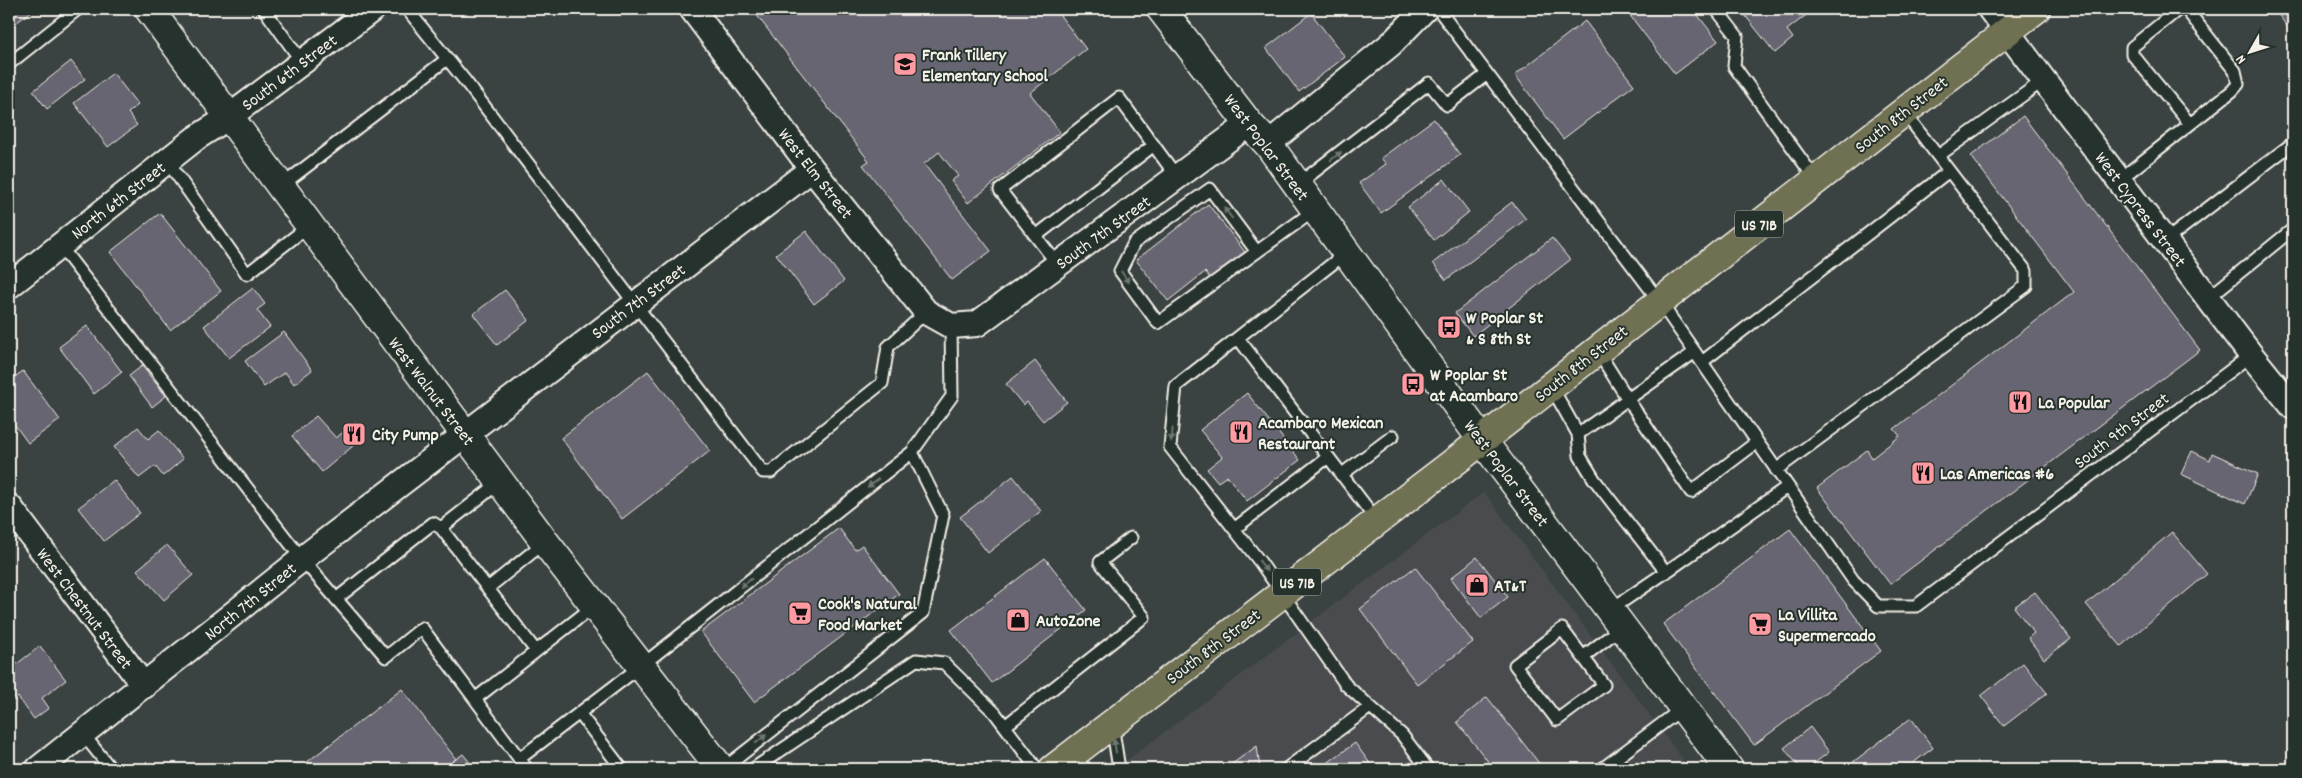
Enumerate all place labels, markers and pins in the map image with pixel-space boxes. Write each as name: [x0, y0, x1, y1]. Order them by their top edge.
place label: Frank Tillery Elementary School: [922, 44, 1049, 90]
school or university icon: Frank Tillery Elementary School: [892, 51, 918, 77]
place label: W Poplar St & S 8th St: [1466, 307, 1543, 353]
bus stop icon: W Poplar St & S 8th St: [1436, 314, 1462, 340]
place label: W Poplar St at Acambaro: [1430, 364, 1518, 410]
bus stop icon: W Poplar St at Acambaro: [1400, 371, 1426, 397]
restaurant icon: La Popular: [2007, 389, 2033, 415]
place label: La Popular: [2038, 392, 2110, 417]
place label: Acambaro Mexican Restaurant: [1258, 412, 1383, 458]
restaurant icon: Acambaro Mexican Restaurant: [1228, 419, 1254, 445]
restaurant icon: City Pump: [341, 421, 367, 447]
place label: City Pump: [372, 424, 439, 449]
restaurant icon: Las Americas #6: [1910, 460, 1936, 486]
place label: Las Americas #6: [1940, 463, 2054, 488]
shop icon: AT&T: [1464, 572, 1490, 598]
place label: AT&T: [1494, 575, 1527, 600]
place label: Cook's Natural Food Market: [818, 593, 917, 639]
supermarket icon: Cook's Natural Food Market: [787, 600, 813, 626]
place label: La Villita Supermercado: [1778, 604, 1876, 650]
shop icon: AutoZone: [1005, 607, 1031, 633]
place label: AutoZone: [1036, 610, 1101, 635]
supermarket icon: La Villita Supermercado: [1747, 611, 1773, 637]

